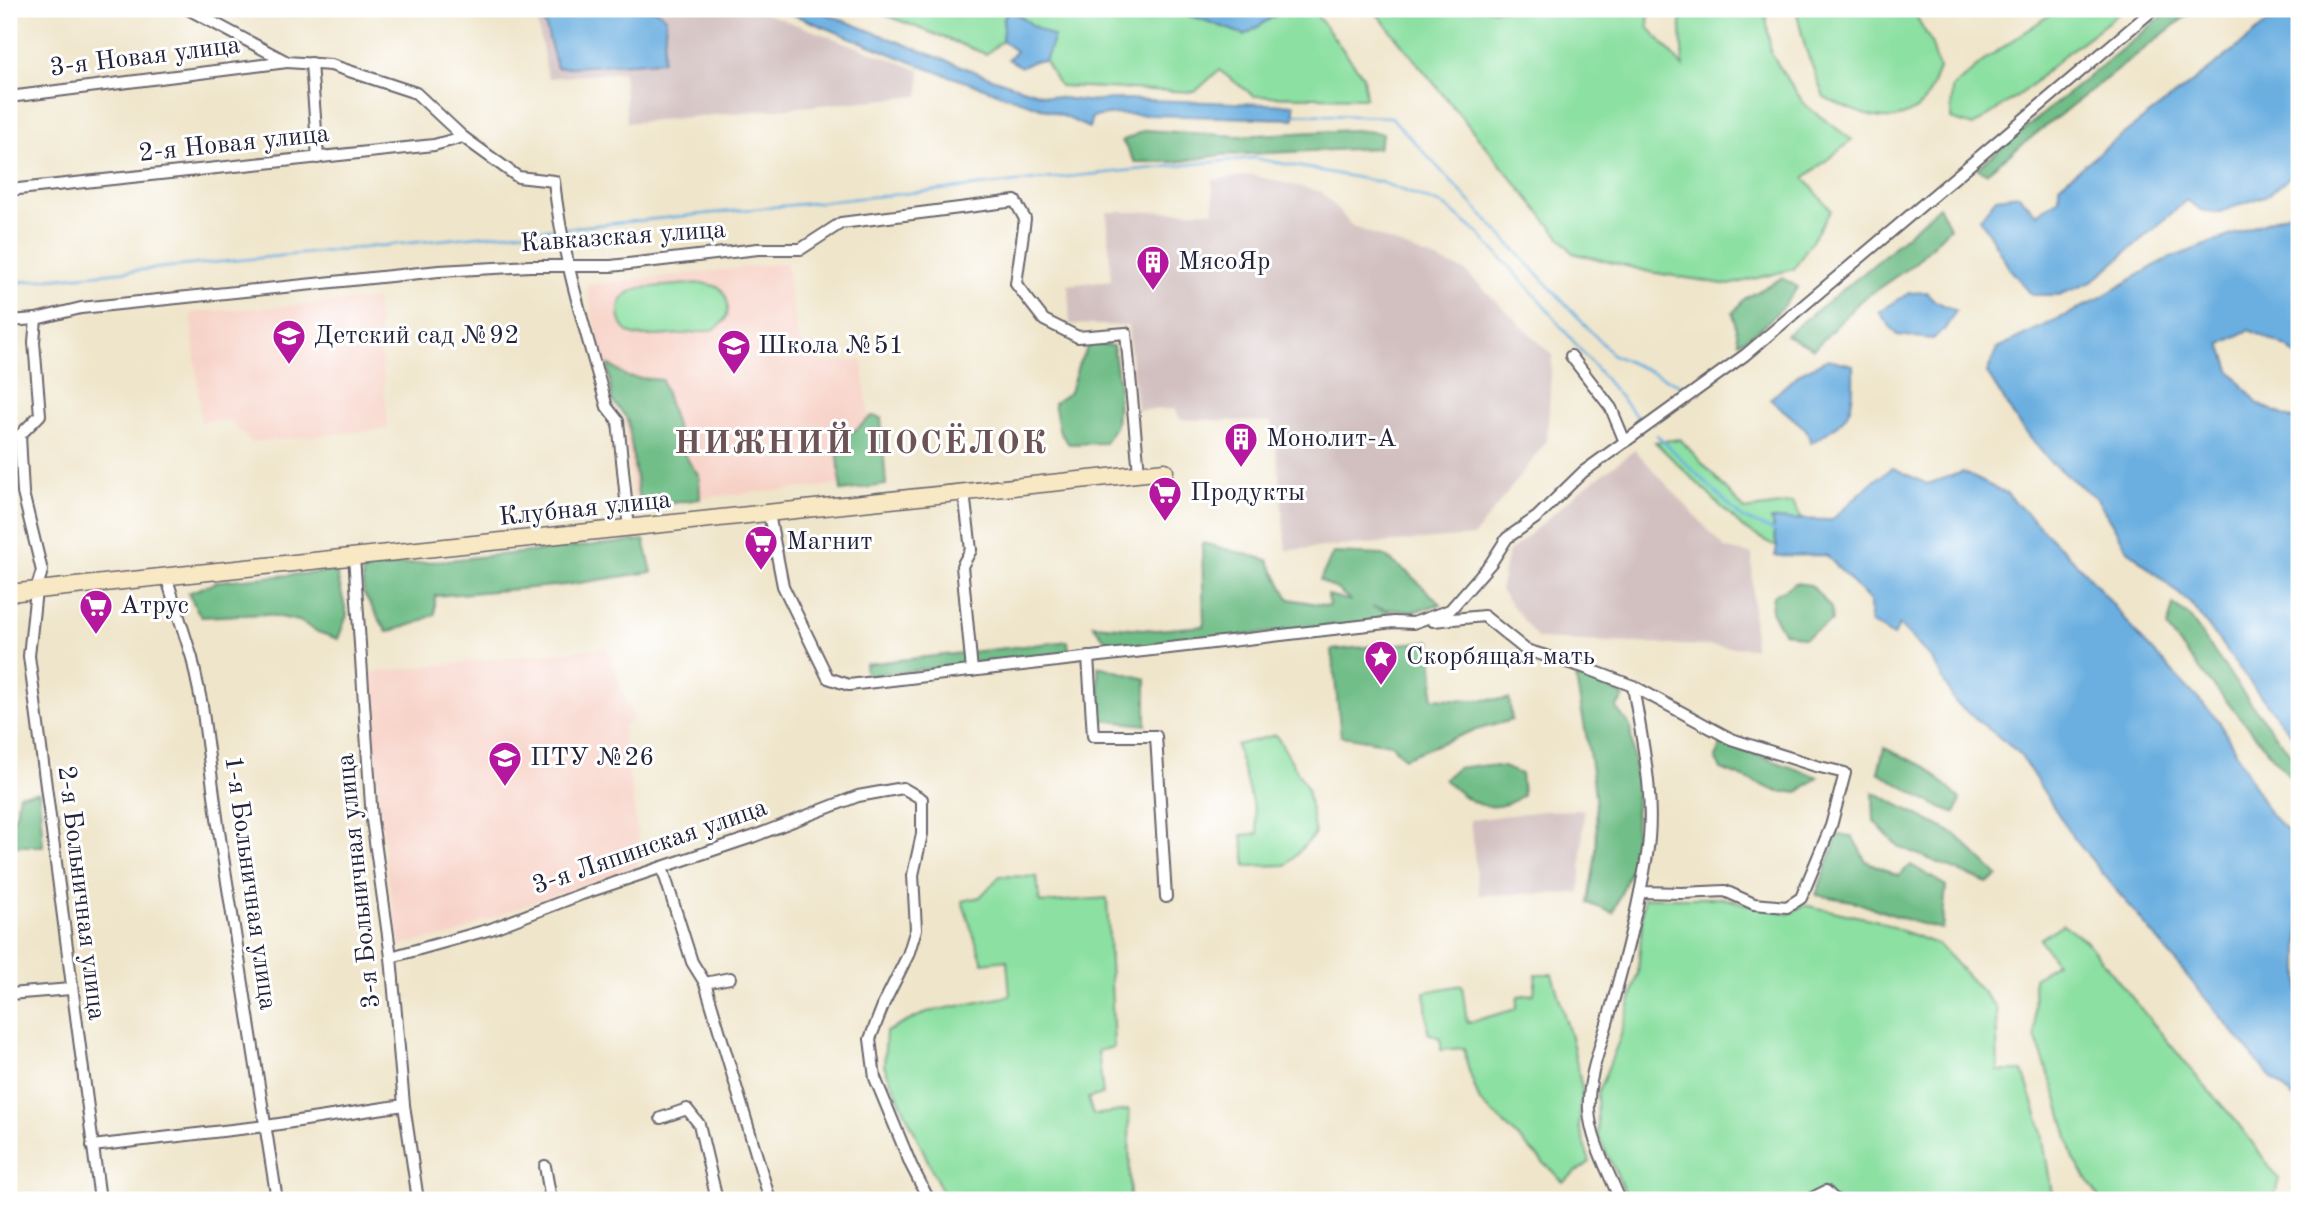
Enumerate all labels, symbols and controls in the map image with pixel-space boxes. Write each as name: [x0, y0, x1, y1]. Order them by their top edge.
street label: 3-я Новая улица: [48, 32, 242, 82]
street label: 2-я Новая улица: [137, 121, 331, 167]
street label: Кавказская улица: [519, 217, 727, 257]
building icon: МясоЯр: [1134, 243, 1172, 292]
place label: МясоЯр: [1178, 249, 1271, 275]
school or university icon: Детский сад №92: [270, 317, 308, 366]
place label: Детский сад №92: [314, 323, 519, 349]
school or university icon: Школа №51: [715, 327, 753, 376]
place label: Школа №51: [758, 333, 904, 359]
building icon: Монолит-А: [1222, 420, 1260, 469]
district label: НИЖНИЙ ПОСЁЛОК: [674, 421, 1048, 461]
place label: Монолит-А: [1266, 426, 1397, 452]
supermarket icon: Продукты: [1146, 474, 1184, 523]
place label: Продукты: [1190, 480, 1305, 506]
street label: Клубная улица: [498, 487, 673, 531]
supermarket icon: Магнит: [742, 523, 780, 572]
place label: Магнит: [786, 529, 872, 555]
supermarket icon: Атрус: [77, 587, 115, 636]
place label: Атрус: [120, 593, 189, 619]
place icon: Скорбящая мать: [1362, 638, 1400, 687]
place label: Скорбящая мать: [1406, 644, 1595, 670]
school or university icon: ПТУ №26: [486, 739, 524, 788]
place label: ПТУ №26: [530, 745, 654, 771]
street label: 3-я Больничная улица: [333, 752, 385, 1010]
street label: 1-я Больничная улица: [219, 754, 281, 1012]
street label: 2-я Больничная улица: [52, 764, 110, 1022]
street label: 3-я Ляпинская улица: [529, 795, 771, 899]

